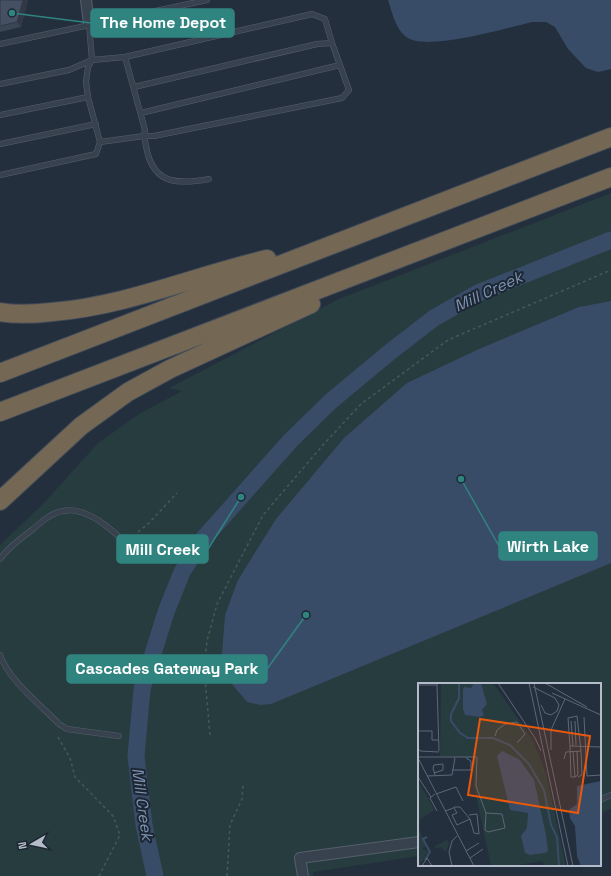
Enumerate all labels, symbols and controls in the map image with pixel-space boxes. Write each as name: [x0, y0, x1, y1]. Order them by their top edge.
callout: The Home Depot: [91, 9, 234, 37]
text: The Home Depot: [100, 12, 226, 33]
water label: Mill Creek: [451, 265, 528, 316]
callout: Wirth Lake: [499, 532, 597, 560]
callout: Mill Creek: [117, 535, 208, 563]
text: Wirth Lake: [507, 536, 589, 557]
text: Mill Creek: [126, 539, 200, 560]
callout: Cascades Gateway Park: [67, 655, 267, 683]
text: Cascades Gateway Park: [75, 658, 259, 679]
inset map: [418, 683, 601, 866]
water label: Mill Creek: [127, 766, 158, 844]
north arrow: [12, 824, 52, 864]
text: N: [15, 841, 30, 850]

